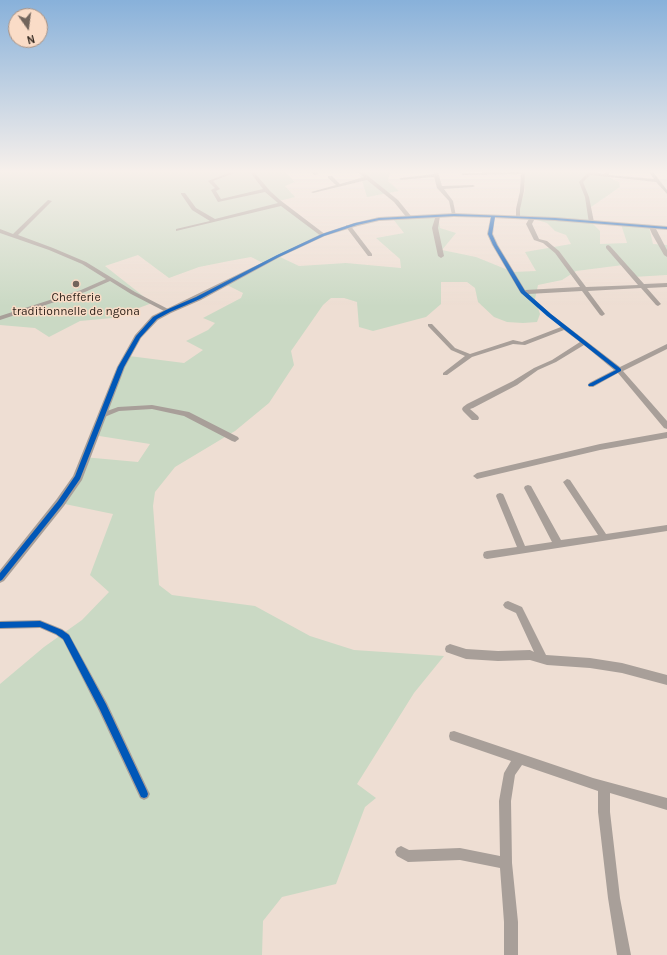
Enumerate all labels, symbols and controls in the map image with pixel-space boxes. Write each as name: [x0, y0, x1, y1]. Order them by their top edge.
north arrow: [8, 8, 48, 48]
text: N: [25, 32, 36, 46]
marker: Chefferie traditionnelle de ngona: [71, 279, 81, 289]
place label: Chefferie traditionnelle de ngona: [12, 291, 140, 319]

